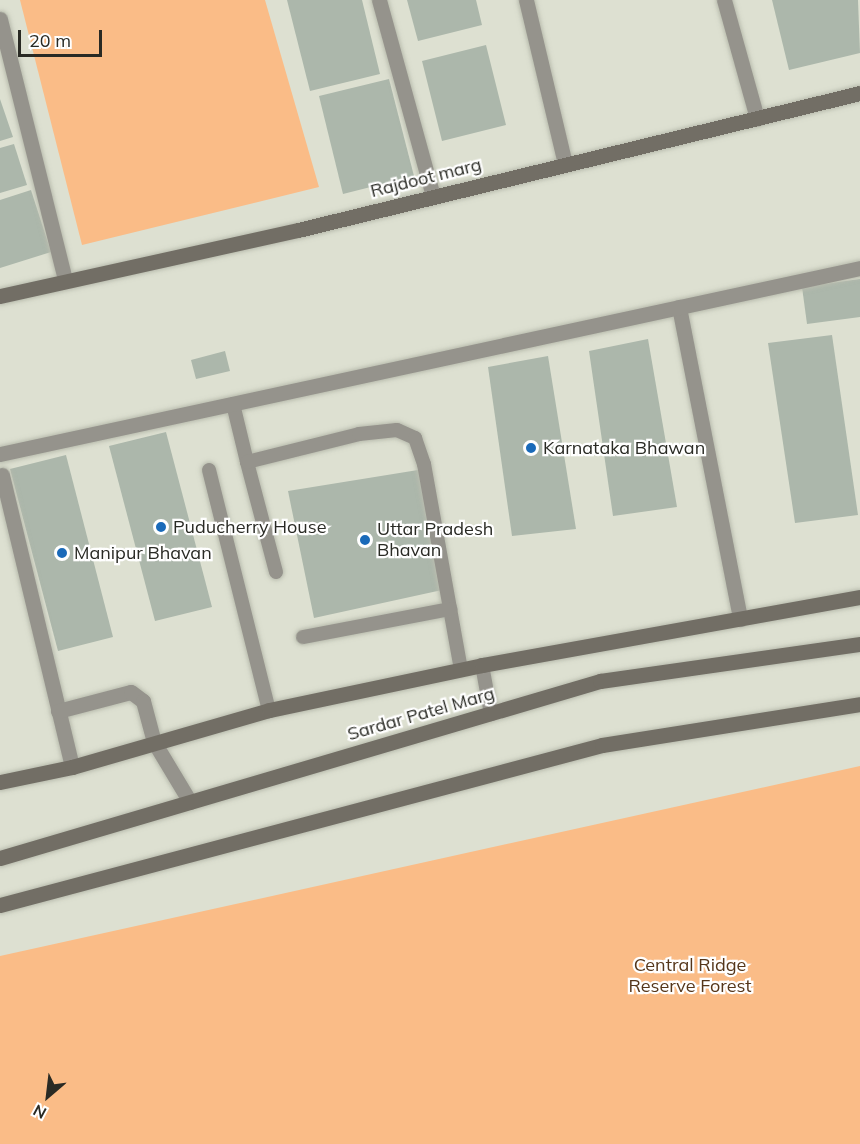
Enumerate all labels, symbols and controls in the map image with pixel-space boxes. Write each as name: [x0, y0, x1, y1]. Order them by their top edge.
scale bar: [21, 18, 105, 56]
text: 20 m: [29, 29, 71, 52]
street label: Rajdoot marg: [368, 154, 484, 202]
place label: Karnataka Bhawan: [543, 437, 705, 459]
marker: Karnataka Bhawan: [524, 441, 538, 455]
place label: Puducherry House: [173, 516, 326, 538]
place label: Uttar Pradesh Bhavan: [377, 519, 493, 562]
marker: Puducherry House: [154, 520, 168, 534]
marker: Uttar Pradesh Bhavan: [358, 533, 372, 547]
place label: Manipur Bhavan: [74, 542, 212, 564]
marker: Manipur Bhavan: [55, 546, 69, 560]
street label: Sardar Patel Marg: [345, 683, 497, 745]
park label: Central Ridge Reserve Forest: [628, 955, 752, 998]
north arrow: [18, 1066, 78, 1126]
text: N: [30, 1100, 50, 1124]

